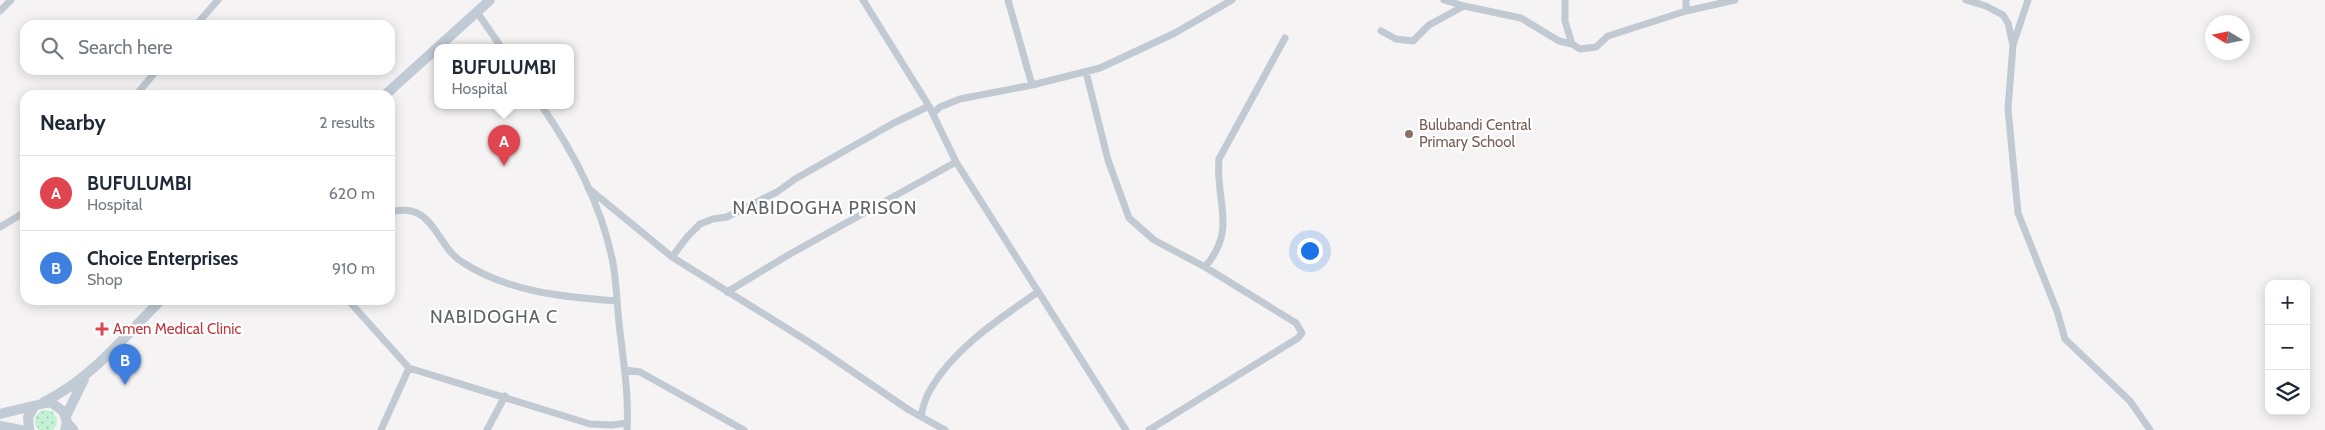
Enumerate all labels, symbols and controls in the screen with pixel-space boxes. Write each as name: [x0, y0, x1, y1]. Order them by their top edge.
north arrow: [2205, 15, 2250, 60]
search box: [20, 20, 395, 75]
icon: search: [38, 34, 66, 62]
text: Search here: [78, 36, 172, 59]
popup: [434, 44, 574, 109]
text: BUFULUMBI: [452, 56, 556, 79]
text: Hospital: [452, 79, 507, 98]
text: Nearby: [40, 110, 106, 135]
text: 2 results: [319, 113, 375, 132]
place label: Bulubandi Central Primary School: [1419, 116, 1532, 151]
pin: A: [488, 125, 520, 166]
marker: Bulubandi Central Primary School: [1403, 128, 1415, 140]
text: BUFULUMBI: [87, 172, 192, 195]
text: A: [51, 184, 61, 203]
text: 620 m: [329, 184, 375, 203]
text: Hospital: [87, 195, 143, 214]
district label: NABIDOGHA PRISON: [733, 197, 917, 219]
your location: [1297, 238, 1323, 264]
text: Choice Enterprises: [87, 247, 238, 270]
text: B: [51, 259, 61, 278]
text: 910 m: [332, 259, 375, 278]
text: Shop: [87, 270, 123, 289]
map controls: [2265, 280, 2310, 415]
button: +: [2265, 280, 2310, 325]
district label: NABIDOGHA C: [430, 306, 558, 328]
place label: Amen Medical Clinic: [113, 320, 241, 338]
marker: Amen Medical Clinic: [95, 322, 109, 336]
button: −: [2265, 325, 2310, 370]
pin: B: [109, 344, 141, 385]
button: layers: [2265, 370, 2310, 415]

